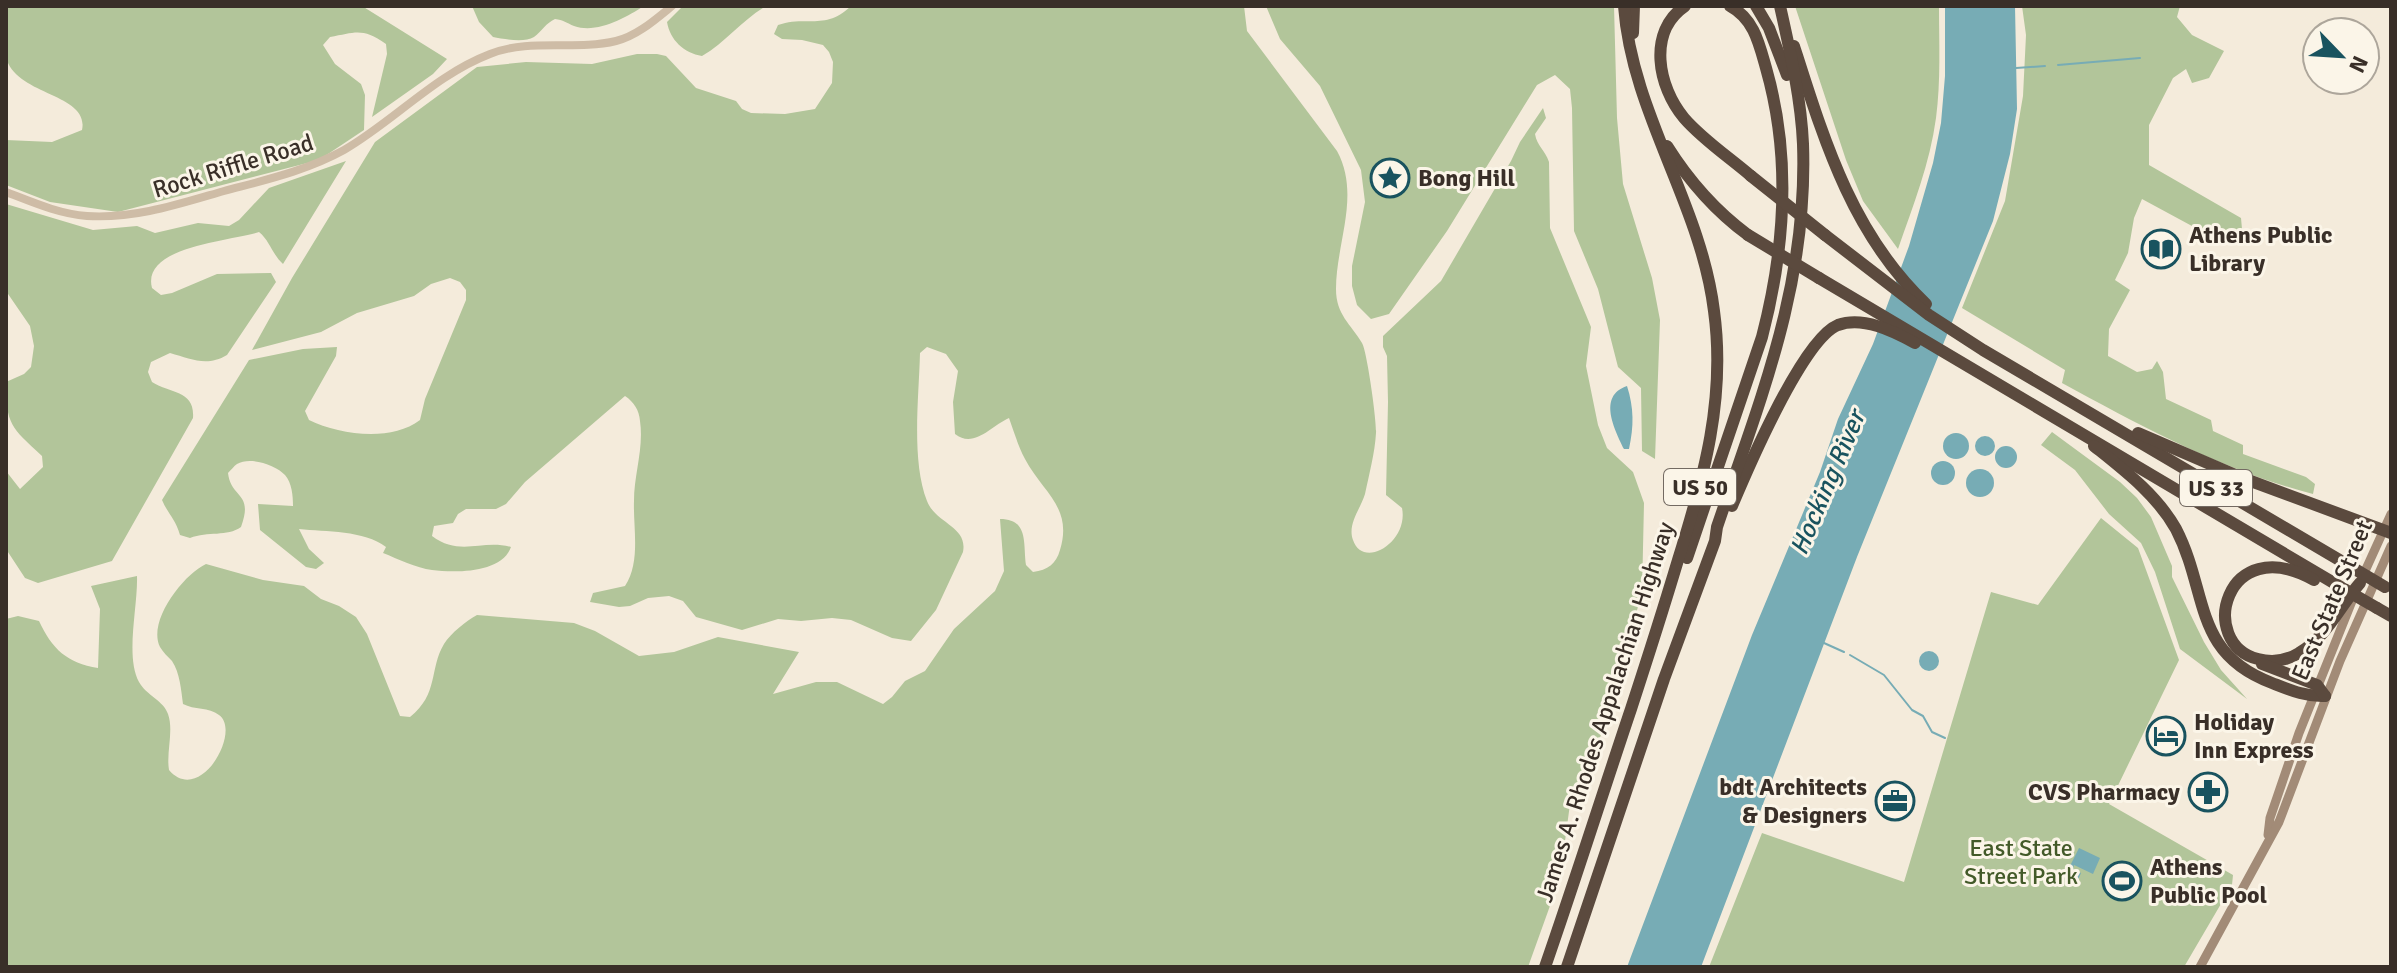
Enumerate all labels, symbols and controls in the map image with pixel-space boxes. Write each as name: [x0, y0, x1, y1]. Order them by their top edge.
north arrow: [2301, 16, 2381, 96]
text: N: [2343, 52, 2374, 77]
street label: Rock Riffle Road: [149, 127, 317, 205]
place icon: Bong Hill: [1369, 157, 1411, 199]
place label: Bong Hill: [1418, 163, 1515, 193]
place label: Athens Public Library: [2189, 220, 2332, 278]
library icon: Athens Public Library: [2140, 228, 2182, 270]
water label: Hocking River: [1783, 403, 1874, 560]
road number: US 50: [1664, 469, 1736, 505]
road number: US 33: [2180, 470, 2252, 506]
street label: East State Street: [2285, 515, 2379, 685]
street label: James A. Rhodes Appalachian Highway: [1529, 518, 1681, 906]
place label: Holiday Inn Express: [2194, 707, 2314, 765]
hotel icon: Holiday Inn Express: [2145, 715, 2187, 757]
pharmacy icon: CVS Pharmacy: [2187, 771, 2229, 813]
place label: bdt Architects & Designers: [1719, 772, 1867, 830]
place label: CVS Pharmacy: [2028, 777, 2180, 807]
office icon: bdt Architects & Designers: [1874, 780, 1916, 822]
park label: East State Street Park: [1964, 833, 2078, 891]
place label: Athens Public Pool: [2150, 852, 2268, 910]
sports icon: Athens Public Pool: [2101, 860, 2143, 902]

